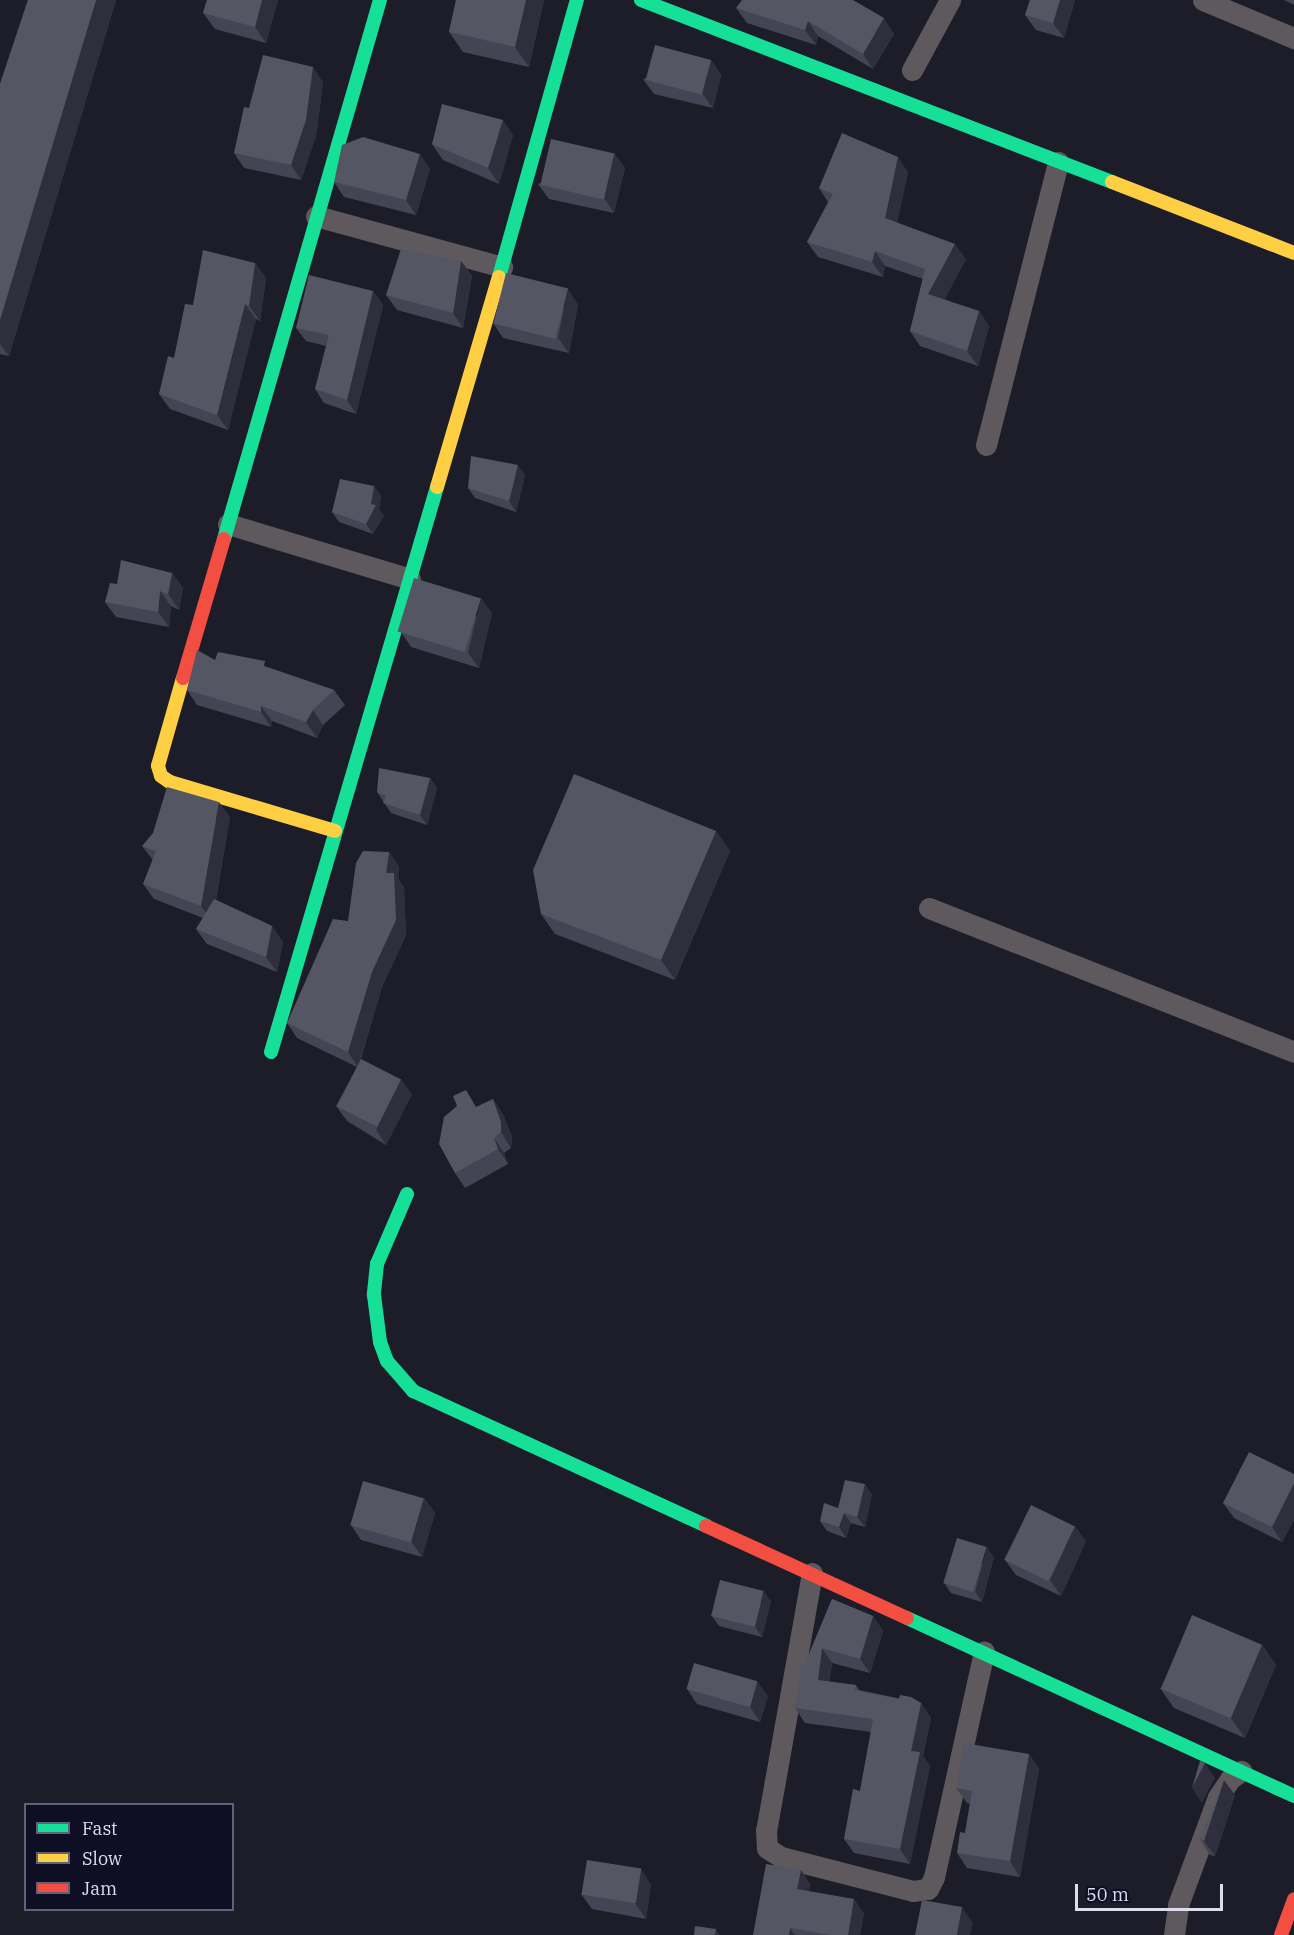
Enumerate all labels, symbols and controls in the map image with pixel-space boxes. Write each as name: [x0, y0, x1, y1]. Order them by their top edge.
legend: [24, 1803, 234, 1911]
text: Fast: [82, 1817, 117, 1840]
text: Slow: [82, 1847, 122, 1870]
scale bar: [1078, 1872, 1226, 1910]
text: Jam: [82, 1877, 117, 1900]
text: 50 m: [1086, 1883, 1129, 1906]

